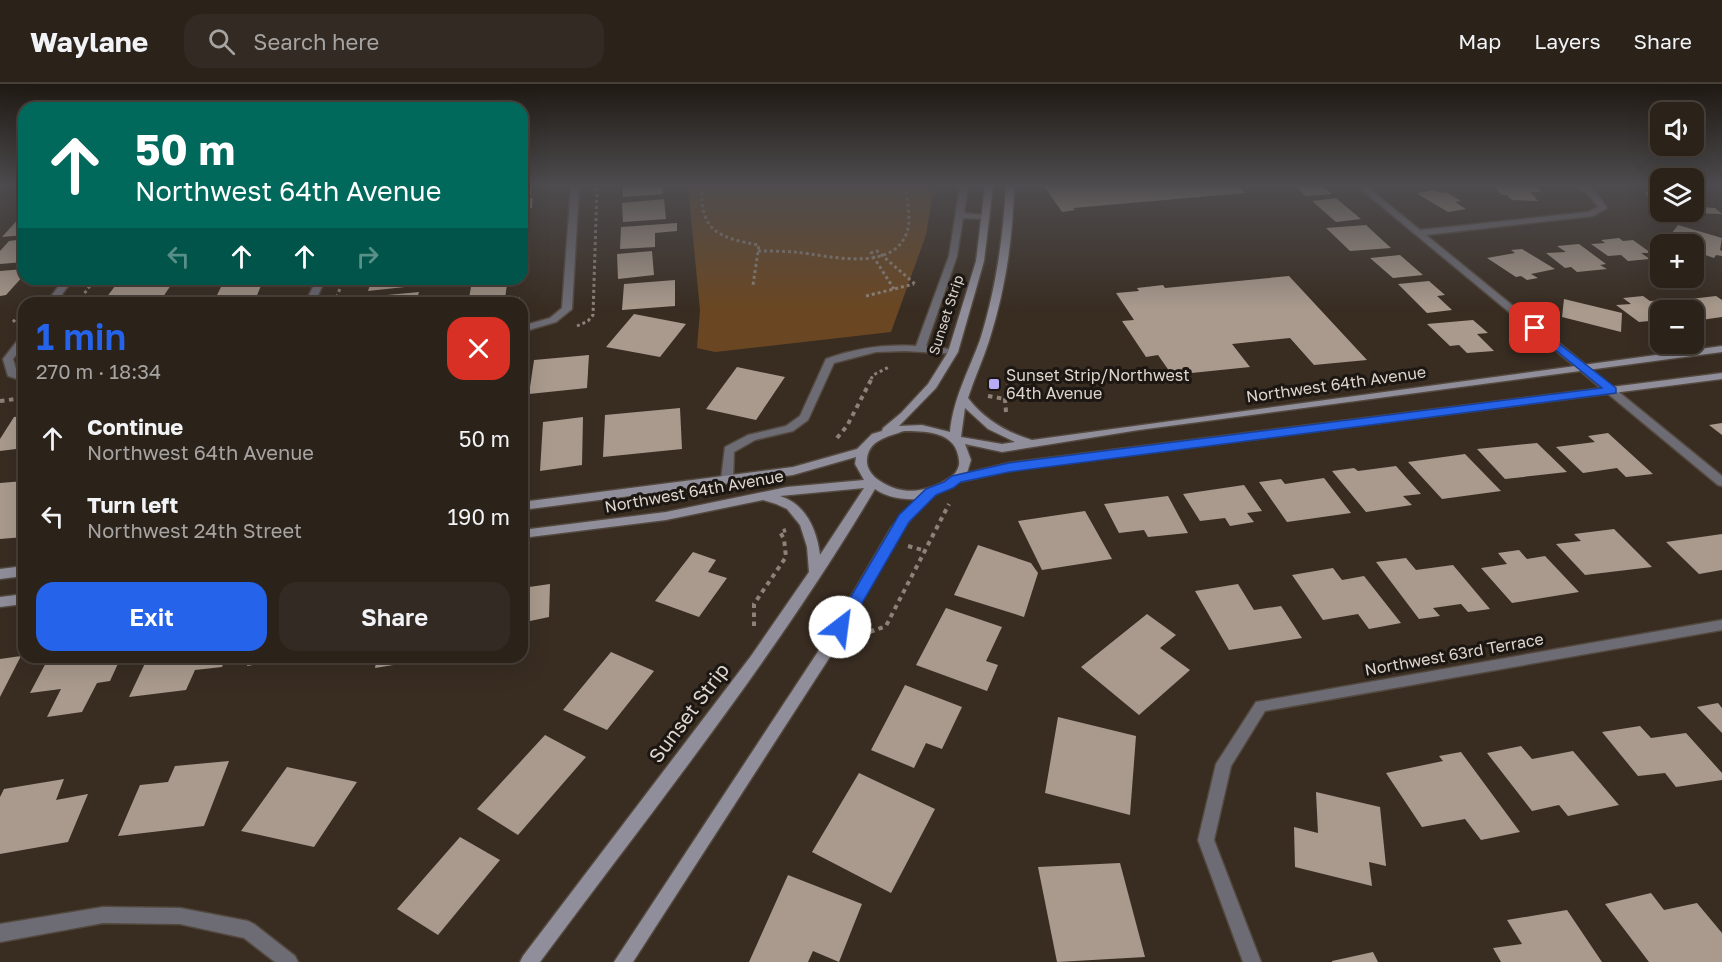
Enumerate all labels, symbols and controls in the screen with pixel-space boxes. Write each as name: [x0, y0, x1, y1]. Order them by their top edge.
search box: [184, 14, 604, 68]
text: Waylane: [30, 25, 148, 58]
icon: search: [205, 25, 238, 58]
text: Search here: [253, 28, 379, 55]
text: Map: [1458, 28, 1501, 54]
text: Layers: [1534, 28, 1601, 54]
text: Share: [1634, 28, 1692, 54]
map controls: [1650, 102, 1704, 354]
button: sound: [1650, 102, 1704, 156]
text: 50 m: [135, 124, 235, 174]
icon: ahead: [36, 126, 114, 204]
button: layers: [1650, 168, 1704, 222]
text: Northwest 64th Avenue: [135, 175, 441, 207]
button: +: [1650, 234, 1704, 288]
icon: left: [162, 240, 195, 273]
icon: ahead: [225, 240, 258, 273]
icon: ahead: [288, 240, 321, 273]
icon: right: [351, 240, 384, 273]
street label: Sunset Strip: [925, 273, 966, 357]
button: −: [1650, 300, 1704, 354]
pin: [1509, 302, 1560, 353]
icon: arrive: [1518, 311, 1551, 344]
text: 1 min: [36, 315, 126, 358]
button: close: [447, 317, 510, 380]
text: 270 m · 18:34: [36, 359, 161, 383]
street label: Northwest 64th Avenue: [1245, 361, 1427, 407]
place label: Sunset Strip/Northwest 64th Avenue: [1006, 365, 1190, 403]
marker: Sunset Strip/Northwest 64th Avenue: [987, 377, 1001, 391]
text: Continue: [87, 413, 183, 440]
icon: ahead: [36, 422, 69, 455]
text: 50 m: [459, 425, 510, 452]
text: Northwest 64th Avenue: [87, 440, 314, 464]
street label: Northwest 64th Avenue: [603, 465, 785, 517]
text: Turn left: [87, 491, 178, 518]
icon: left: [36, 500, 69, 533]
text: 190 m: [447, 503, 510, 530]
text: Northwest 24th Street: [87, 518, 302, 542]
button: Exit: [36, 582, 267, 651]
button: Share: [279, 582, 510, 651]
position arrow: [808, 595, 872, 659]
street label: Northwest 63rd Terrace: [1363, 628, 1545, 680]
street label: Sunset Strip: [643, 658, 733, 767]

